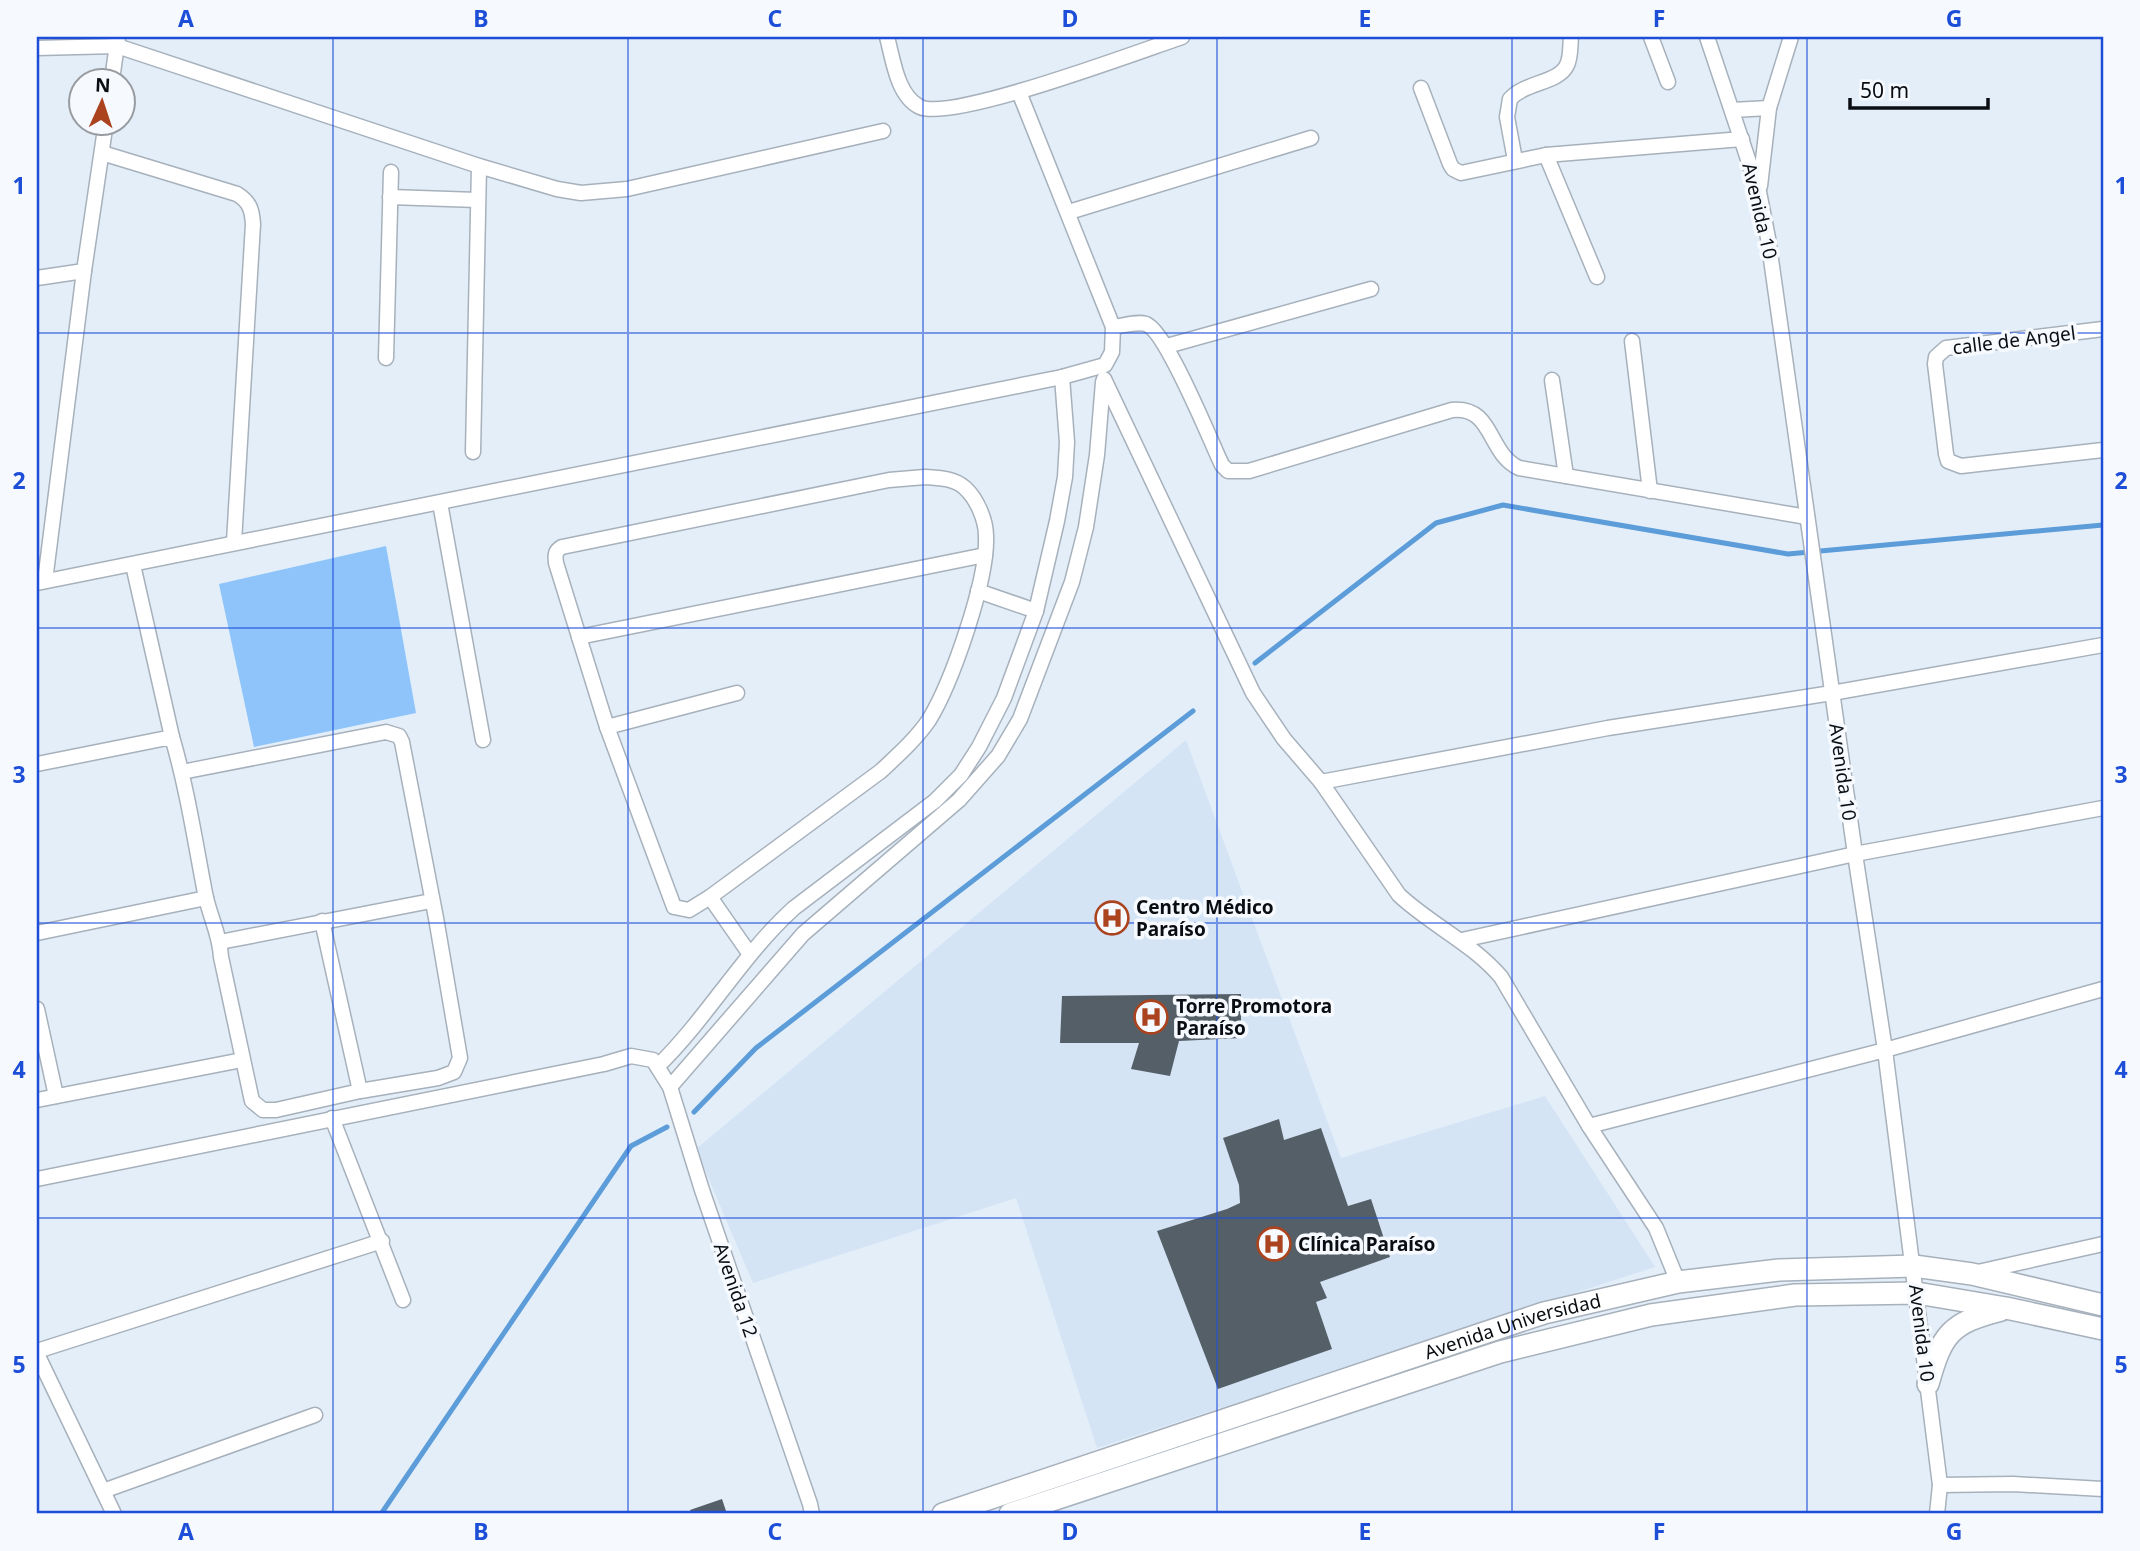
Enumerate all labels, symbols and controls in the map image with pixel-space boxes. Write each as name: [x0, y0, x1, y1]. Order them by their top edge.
text: A: [178, 2, 194, 34]
text: B: [473, 2, 489, 34]
text: C: [768, 2, 783, 34]
text: D: [1062, 2, 1078, 34]
text: E: [1359, 2, 1371, 34]
text: F: [1653, 2, 1665, 34]
text: G: [1946, 2, 1962, 34]
north arrow: [66, 66, 136, 136]
scale bar: [1850, 66, 1988, 110]
text: N: [94, 72, 111, 98]
text: 50 m: [1860, 76, 1909, 104]
street label: Avenida 10: [1736, 160, 1784, 262]
text: 1: [12, 169, 26, 201]
text: 1: [2114, 169, 2128, 201]
street label: calle de Angel: [1951, 320, 2077, 360]
text: 2: [12, 464, 26, 496]
text: 2: [2114, 464, 2128, 496]
street label: Avenida 10: [1823, 722, 1863, 822]
text: 3: [12, 758, 26, 790]
text: 3: [2114, 758, 2128, 790]
place label: Centro Médico Paraíso: [1136, 894, 1274, 942]
hospital icon: Centro Médico Paraíso: [1093, 899, 1131, 937]
place label: Torre Promotora Paraíso: [1176, 993, 1332, 1041]
hospital icon: Torre Promotora Paraíso: [1132, 998, 1170, 1036]
text: 4: [12, 1053, 26, 1085]
text: 4: [2114, 1053, 2128, 1085]
hospital icon: Clínica Paraíso: [1255, 1225, 1293, 1263]
place label: Clínica Paraíso: [1298, 1231, 1435, 1257]
street label: Avenida 12: [708, 1239, 764, 1341]
street label: Avenida 10: [1903, 1283, 1941, 1383]
street label: Avenida Universidad: [1421, 1287, 1603, 1365]
text: 5: [12, 1348, 26, 1380]
text: 5: [2114, 1348, 2128, 1380]
text: A: [178, 1515, 194, 1547]
text: B: [473, 1515, 489, 1547]
text: C: [768, 1515, 783, 1547]
text: D: [1062, 1515, 1078, 1547]
text: E: [1359, 1515, 1371, 1547]
text: F: [1653, 1515, 1665, 1547]
text: G: [1946, 1515, 1962, 1547]

